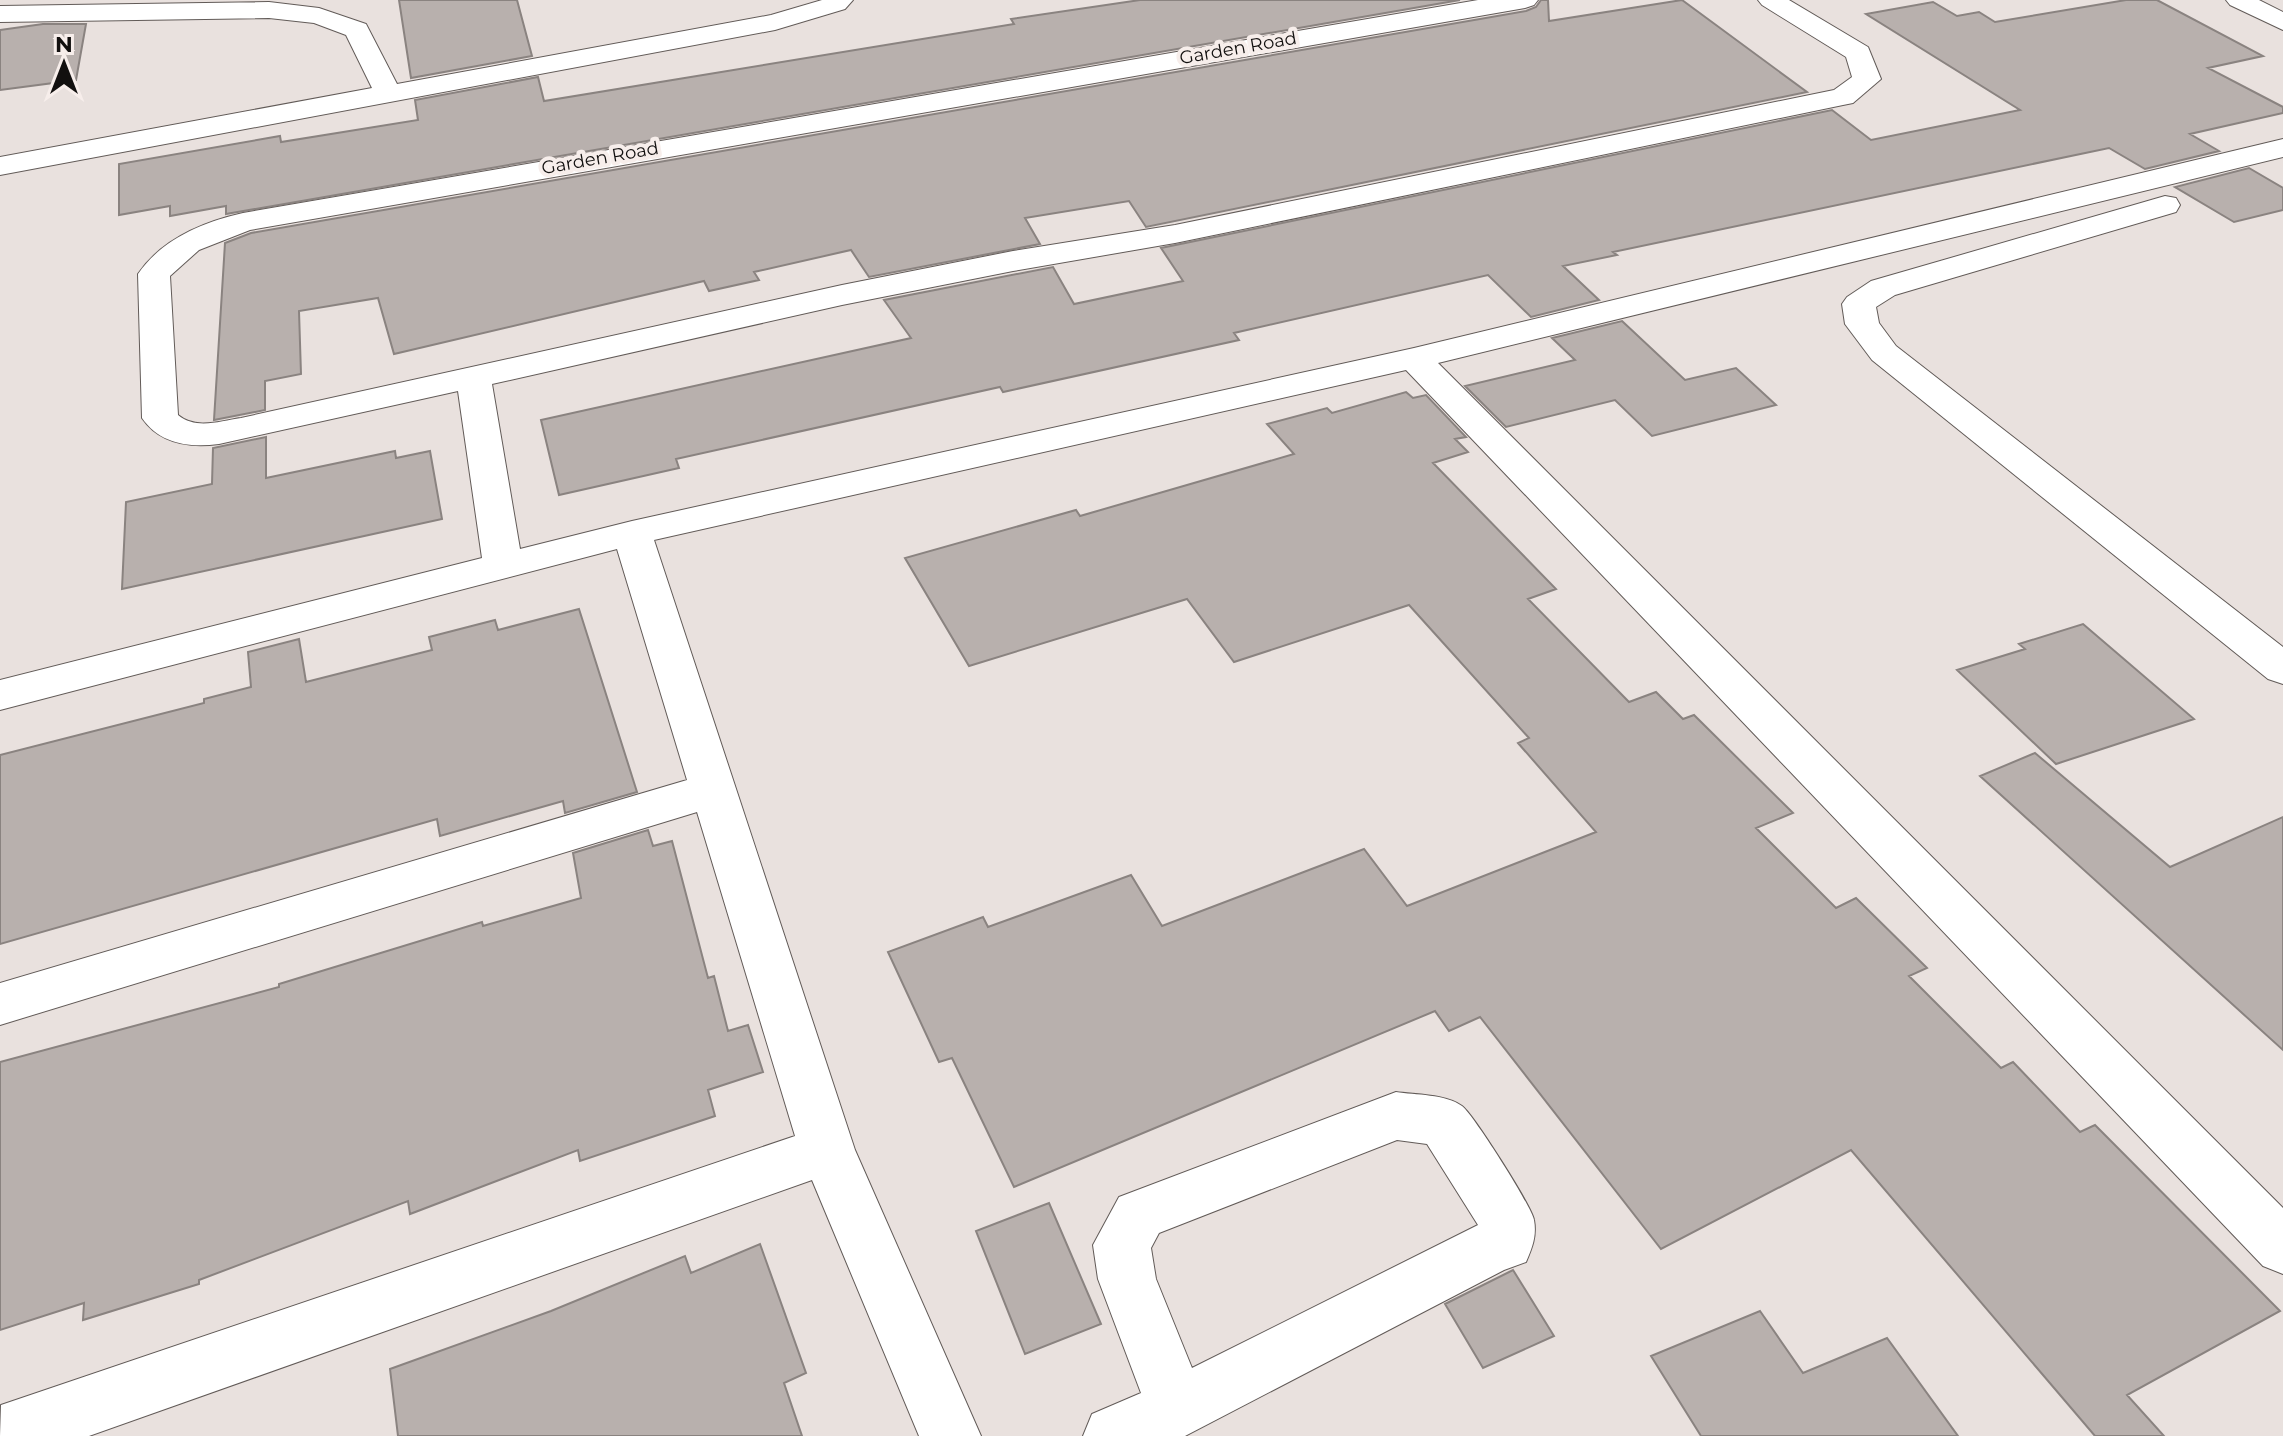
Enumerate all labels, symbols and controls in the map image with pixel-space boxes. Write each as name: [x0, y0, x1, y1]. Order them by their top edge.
north arrow: [24, 24, 104, 104]
street label: Garden Road: [1178, 27, 1298, 69]
text: N: [55, 31, 73, 58]
street label: Garden Road: [540, 137, 660, 179]

